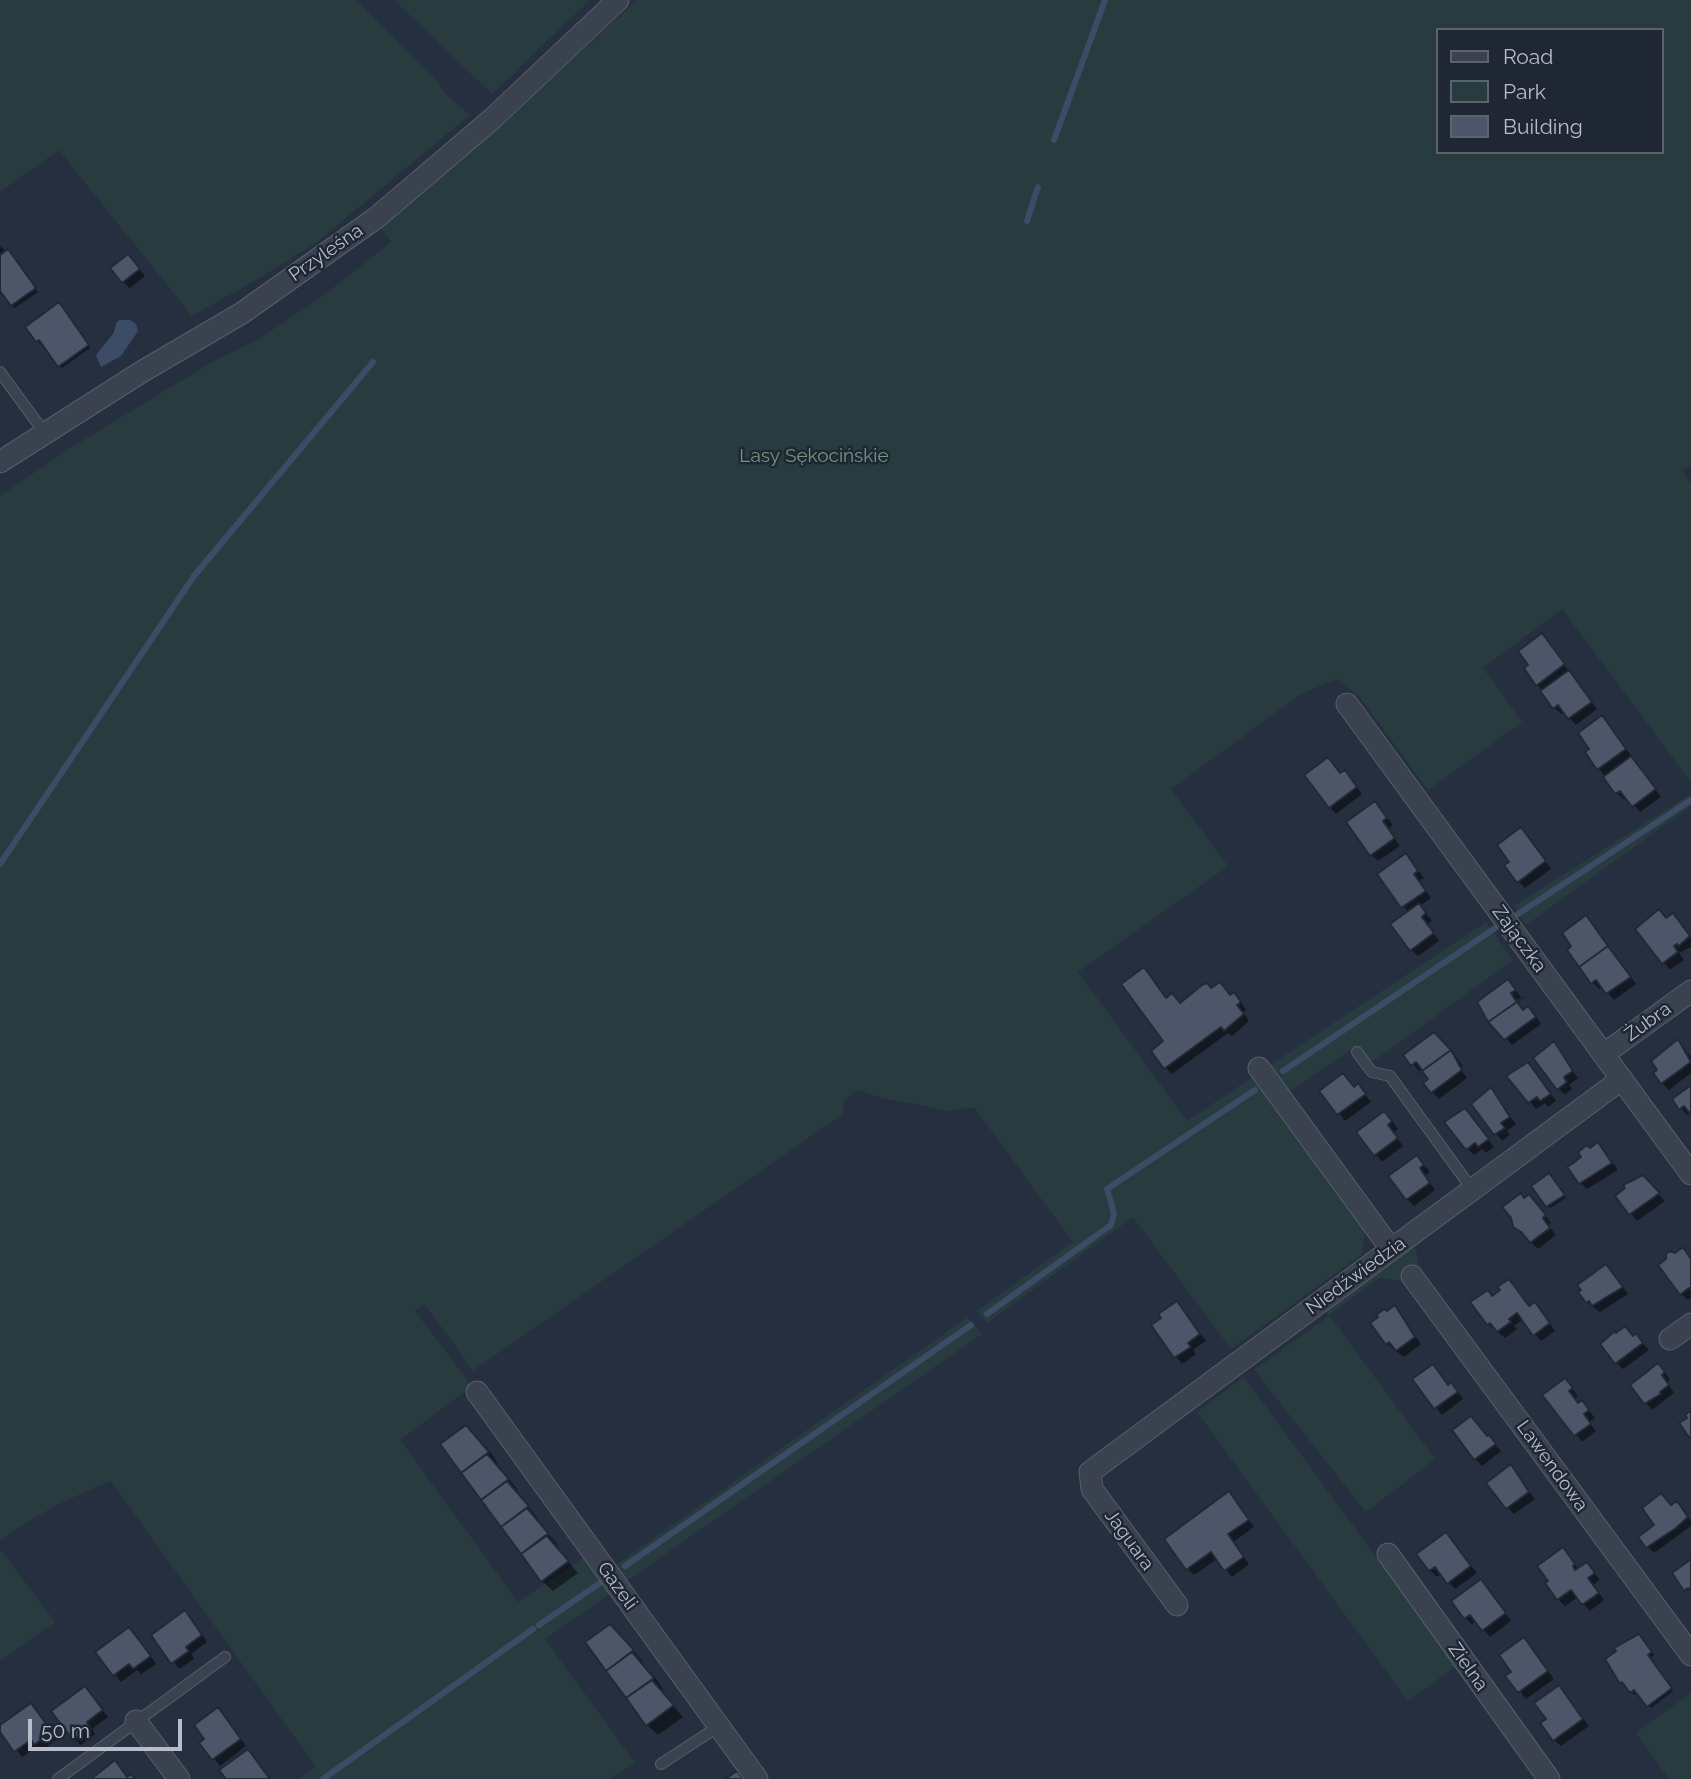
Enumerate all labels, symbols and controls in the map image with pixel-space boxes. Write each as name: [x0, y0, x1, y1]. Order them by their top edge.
legend: [1436, 28, 1663, 154]
text: Road: [1503, 44, 1553, 69]
text: Park: [1503, 79, 1546, 104]
text: Building: [1503, 114, 1583, 139]
street label: Przyleśna: [285, 219, 367, 287]
park label: Lasy Sękocińskie: [739, 445, 889, 467]
street label: Zajączka: [1487, 901, 1551, 977]
street label: Żubra: [1620, 998, 1676, 1046]
street label: Niedźwiedzia: [1302, 1232, 1410, 1320]
street label: Lawendowa: [1511, 1416, 1593, 1516]
street label: Jaguara: [1099, 1505, 1159, 1575]
street label: Gazeli: [592, 1558, 642, 1614]
street label: Zielna: [1443, 1638, 1493, 1696]
scale bar: [32, 1706, 186, 1750]
text: 50 m: [41, 1718, 90, 1743]

